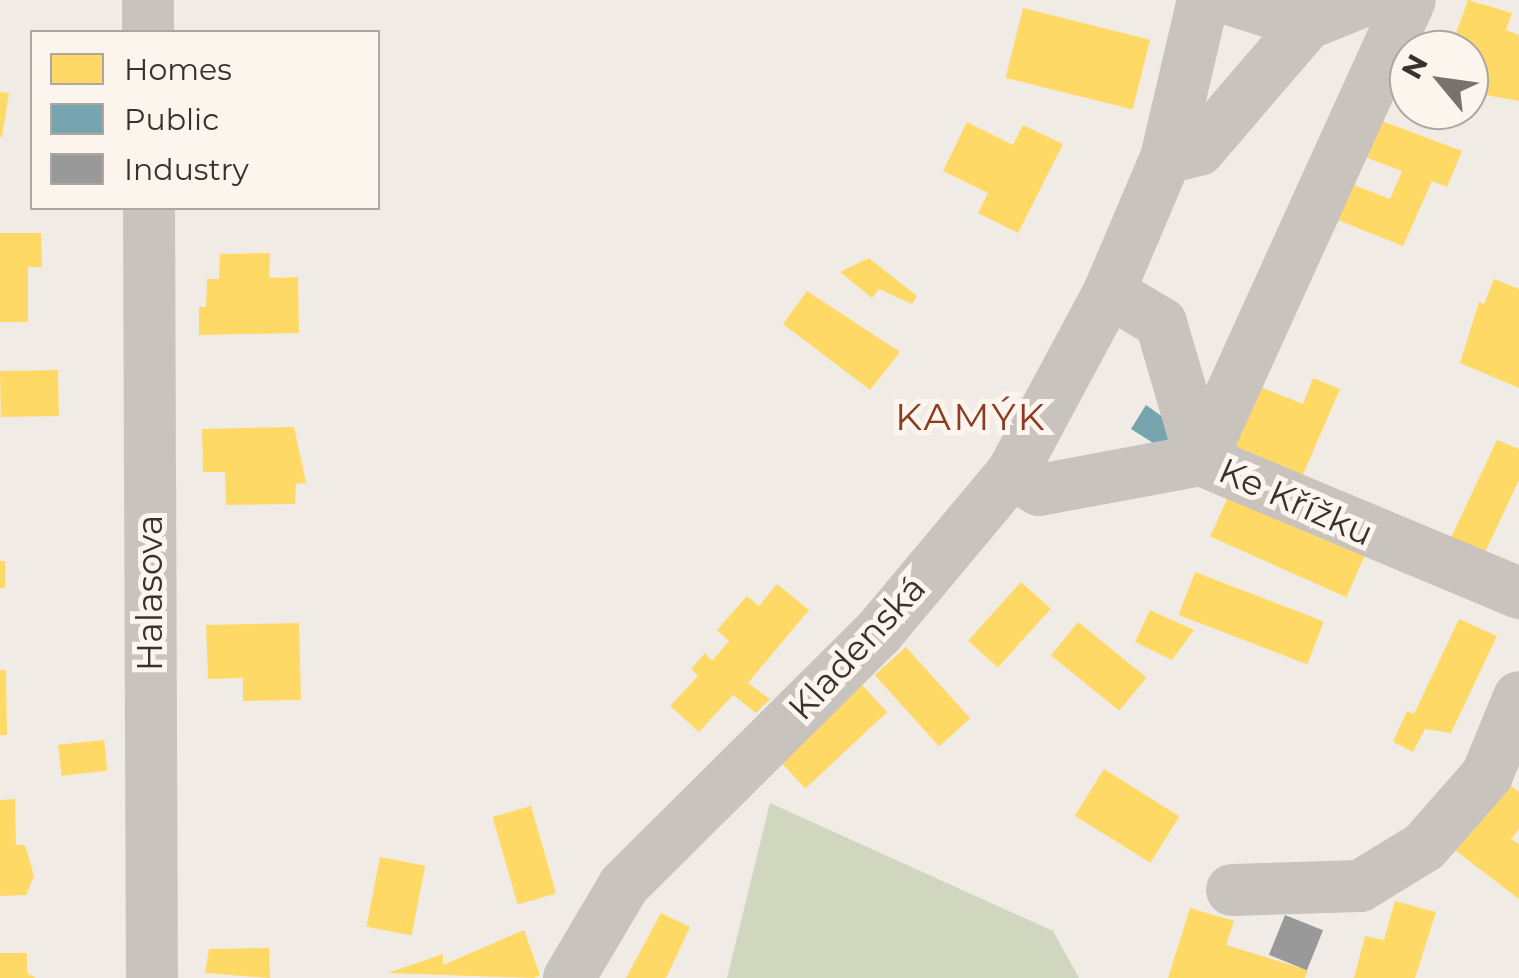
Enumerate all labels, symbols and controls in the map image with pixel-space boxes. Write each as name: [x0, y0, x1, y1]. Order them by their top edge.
legend: [30, 30, 380, 210]
north arrow: [1389, 30, 1489, 130]
text: N: [1394, 48, 1435, 85]
text: Homes: [124, 51, 232, 88]
text: Public: [124, 101, 219, 138]
text: Industry: [124, 151, 249, 188]
district label: KAMÝK: [895, 394, 1047, 440]
street label: Ke Křížku: [1213, 449, 1379, 555]
street label: Halasova: [129, 515, 171, 671]
street label: Kladenská: [780, 567, 934, 729]

